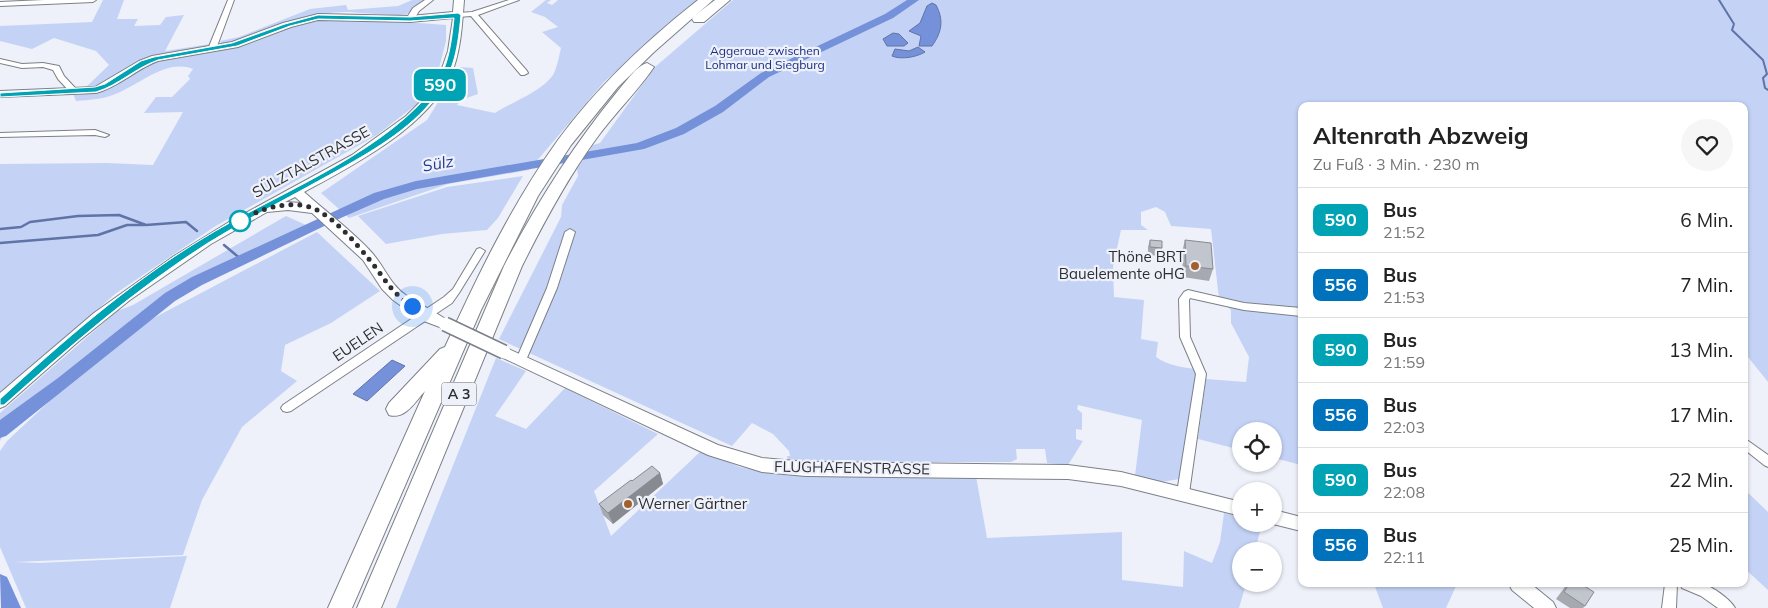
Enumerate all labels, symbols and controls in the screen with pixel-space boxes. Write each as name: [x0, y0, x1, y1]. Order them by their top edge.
park label: Aggeraue zwischen Lohmar und Siegburg: [705, 43, 825, 72]
line badge: 590: [411, 69, 469, 101]
text: 590: [424, 73, 456, 96]
button: heart: [1681, 119, 1733, 171]
text: Altenrath Abzweig: [1313, 120, 1529, 150]
street label: SÜLZTALSTRASSE: [249, 121, 373, 202]
water label: Sülz: [421, 150, 456, 176]
text: Zu Fuß · 3 Min. · 230 m: [1313, 154, 1479, 174]
text: Bus: [1383, 198, 1417, 222]
text: 590: [1324, 208, 1357, 231]
text: 6 Min.: [1680, 208, 1733, 232]
unlabelled marker: [229, 210, 251, 232]
text: 21:52: [1383, 222, 1425, 242]
place label: Thöne BRT Bauelemente oHG: [1059, 247, 1185, 283]
marker: Thöne BRT Bauelemente oHG: [1189, 260, 1201, 272]
text: Bus: [1383, 263, 1417, 287]
text: 556: [1324, 273, 1357, 296]
text: 7 Min.: [1680, 273, 1733, 297]
text: 21:53: [1383, 287, 1425, 307]
your location: [400, 294, 425, 319]
street label: EUELEN: [329, 318, 387, 365]
text: Bus: [1383, 328, 1417, 352]
text: 590: [1324, 338, 1357, 361]
text: 13 Min.: [1669, 338, 1733, 362]
text: 21:59: [1383, 352, 1425, 372]
road number: A 3: [442, 382, 476, 406]
text: Bus: [1383, 393, 1417, 417]
text: 556: [1324, 403, 1357, 426]
text: 17 Min.: [1669, 403, 1733, 427]
text: 22:03: [1383, 417, 1425, 437]
map controls: [1232, 422, 1282, 592]
button: locate: [1232, 422, 1282, 472]
street label: FLUGHAFENSTRASSE: [774, 457, 930, 478]
text: Bus: [1383, 458, 1417, 482]
text: 590: [1324, 468, 1357, 491]
text: 22 Min.: [1669, 468, 1733, 492]
button: +: [1232, 482, 1282, 532]
text: 22:08: [1383, 482, 1425, 502]
place label: Werner Gärtner: [638, 494, 748, 513]
marker: Werner Gärtner: [622, 498, 634, 510]
text: Bus: [1383, 523, 1417, 547]
text: 556: [1324, 533, 1357, 556]
text: 25 Min.: [1669, 533, 1733, 557]
button: −: [1232, 542, 1282, 592]
text: 22:11: [1383, 547, 1425, 567]

